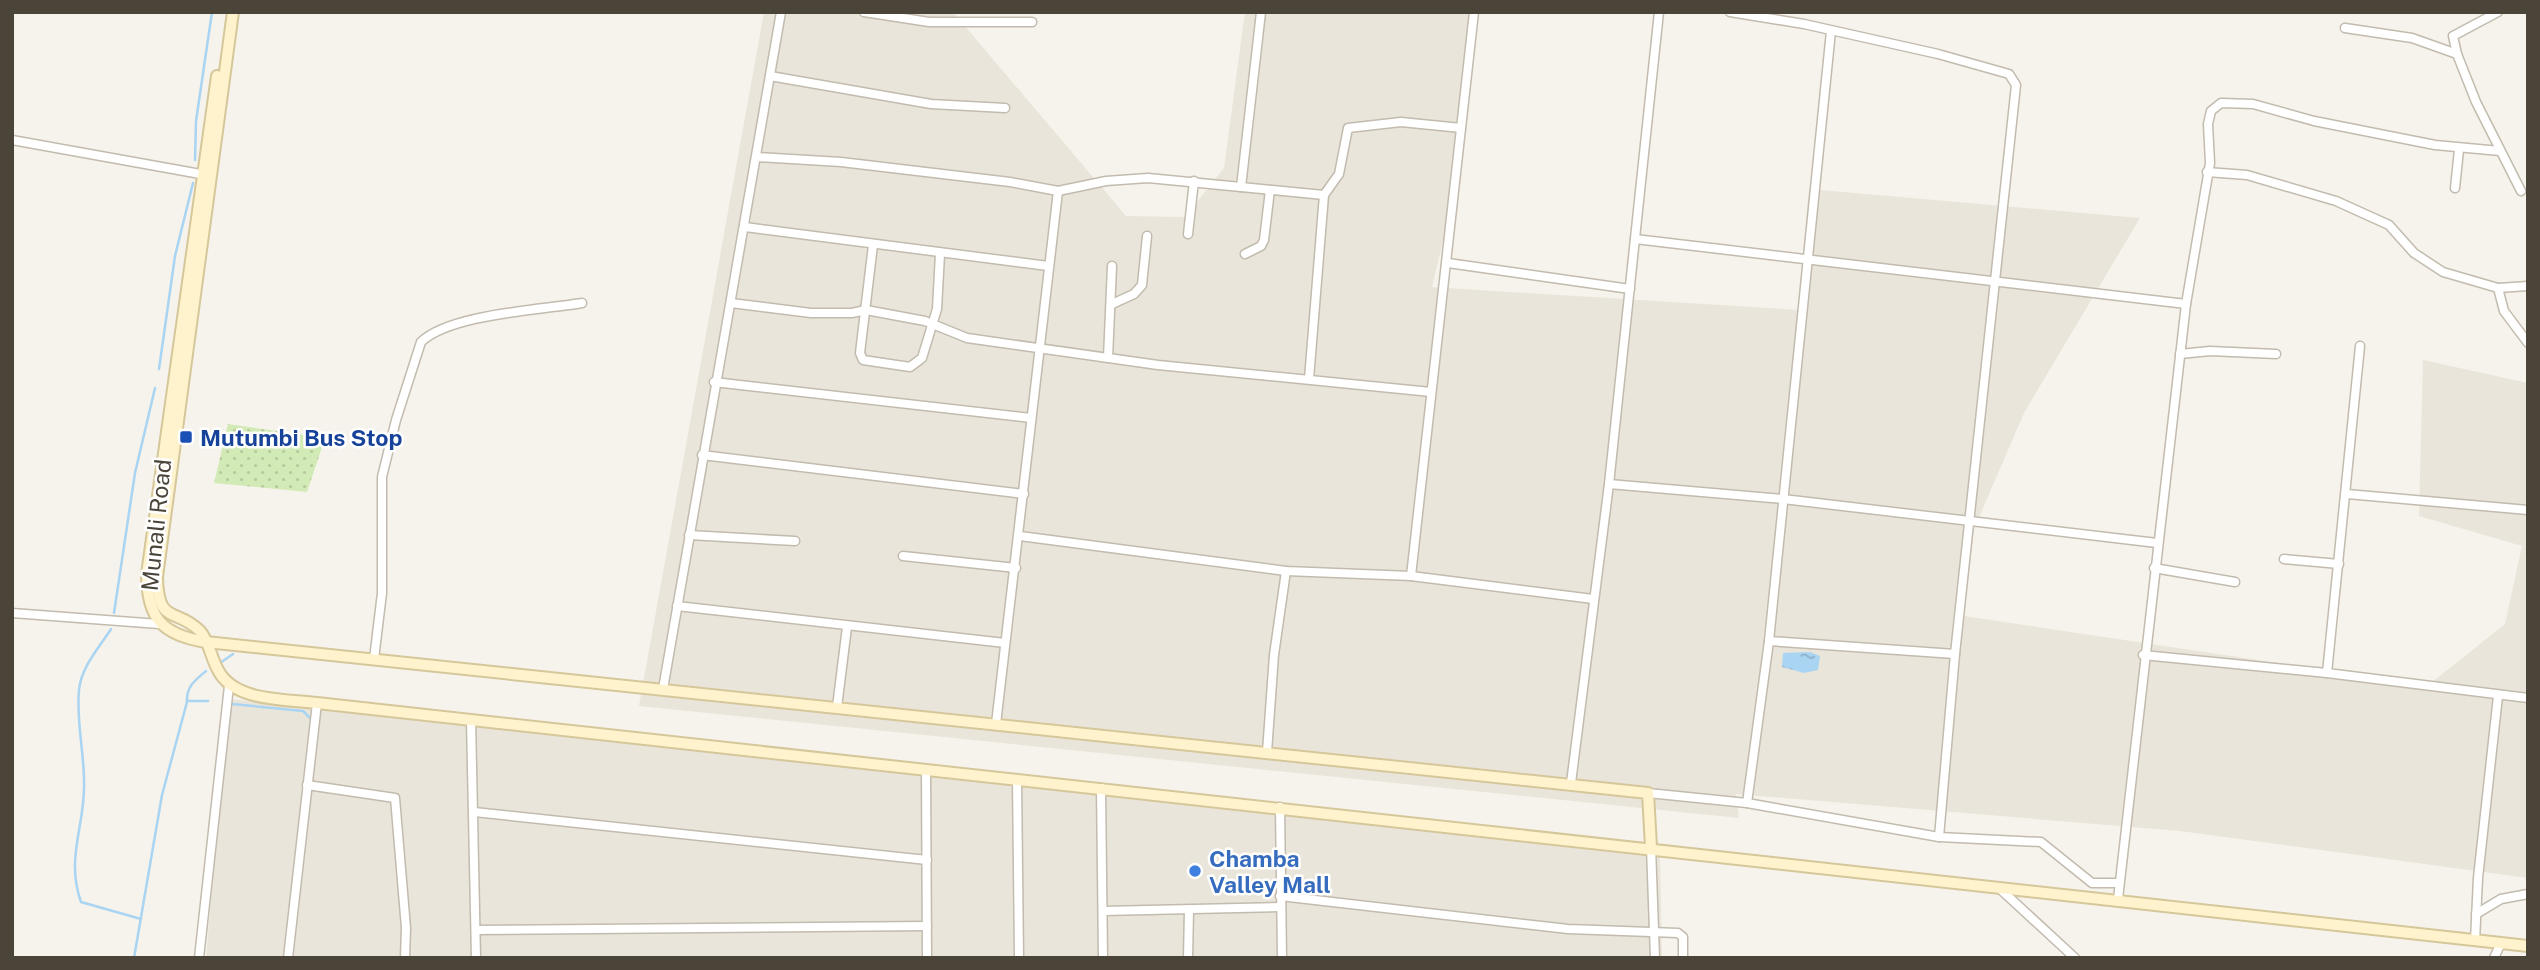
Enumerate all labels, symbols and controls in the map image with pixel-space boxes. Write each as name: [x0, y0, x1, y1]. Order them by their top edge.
place label: Mutumbi Bus Stop: [200, 424, 403, 451]
marker: Mutumbi Bus Stop: [178, 429, 194, 445]
street label: Munali Road: [136, 458, 176, 592]
place label: Chamba Valley Mall: [1209, 845, 1331, 898]
marker: Chamba Valley Mall: [1187, 863, 1203, 879]

